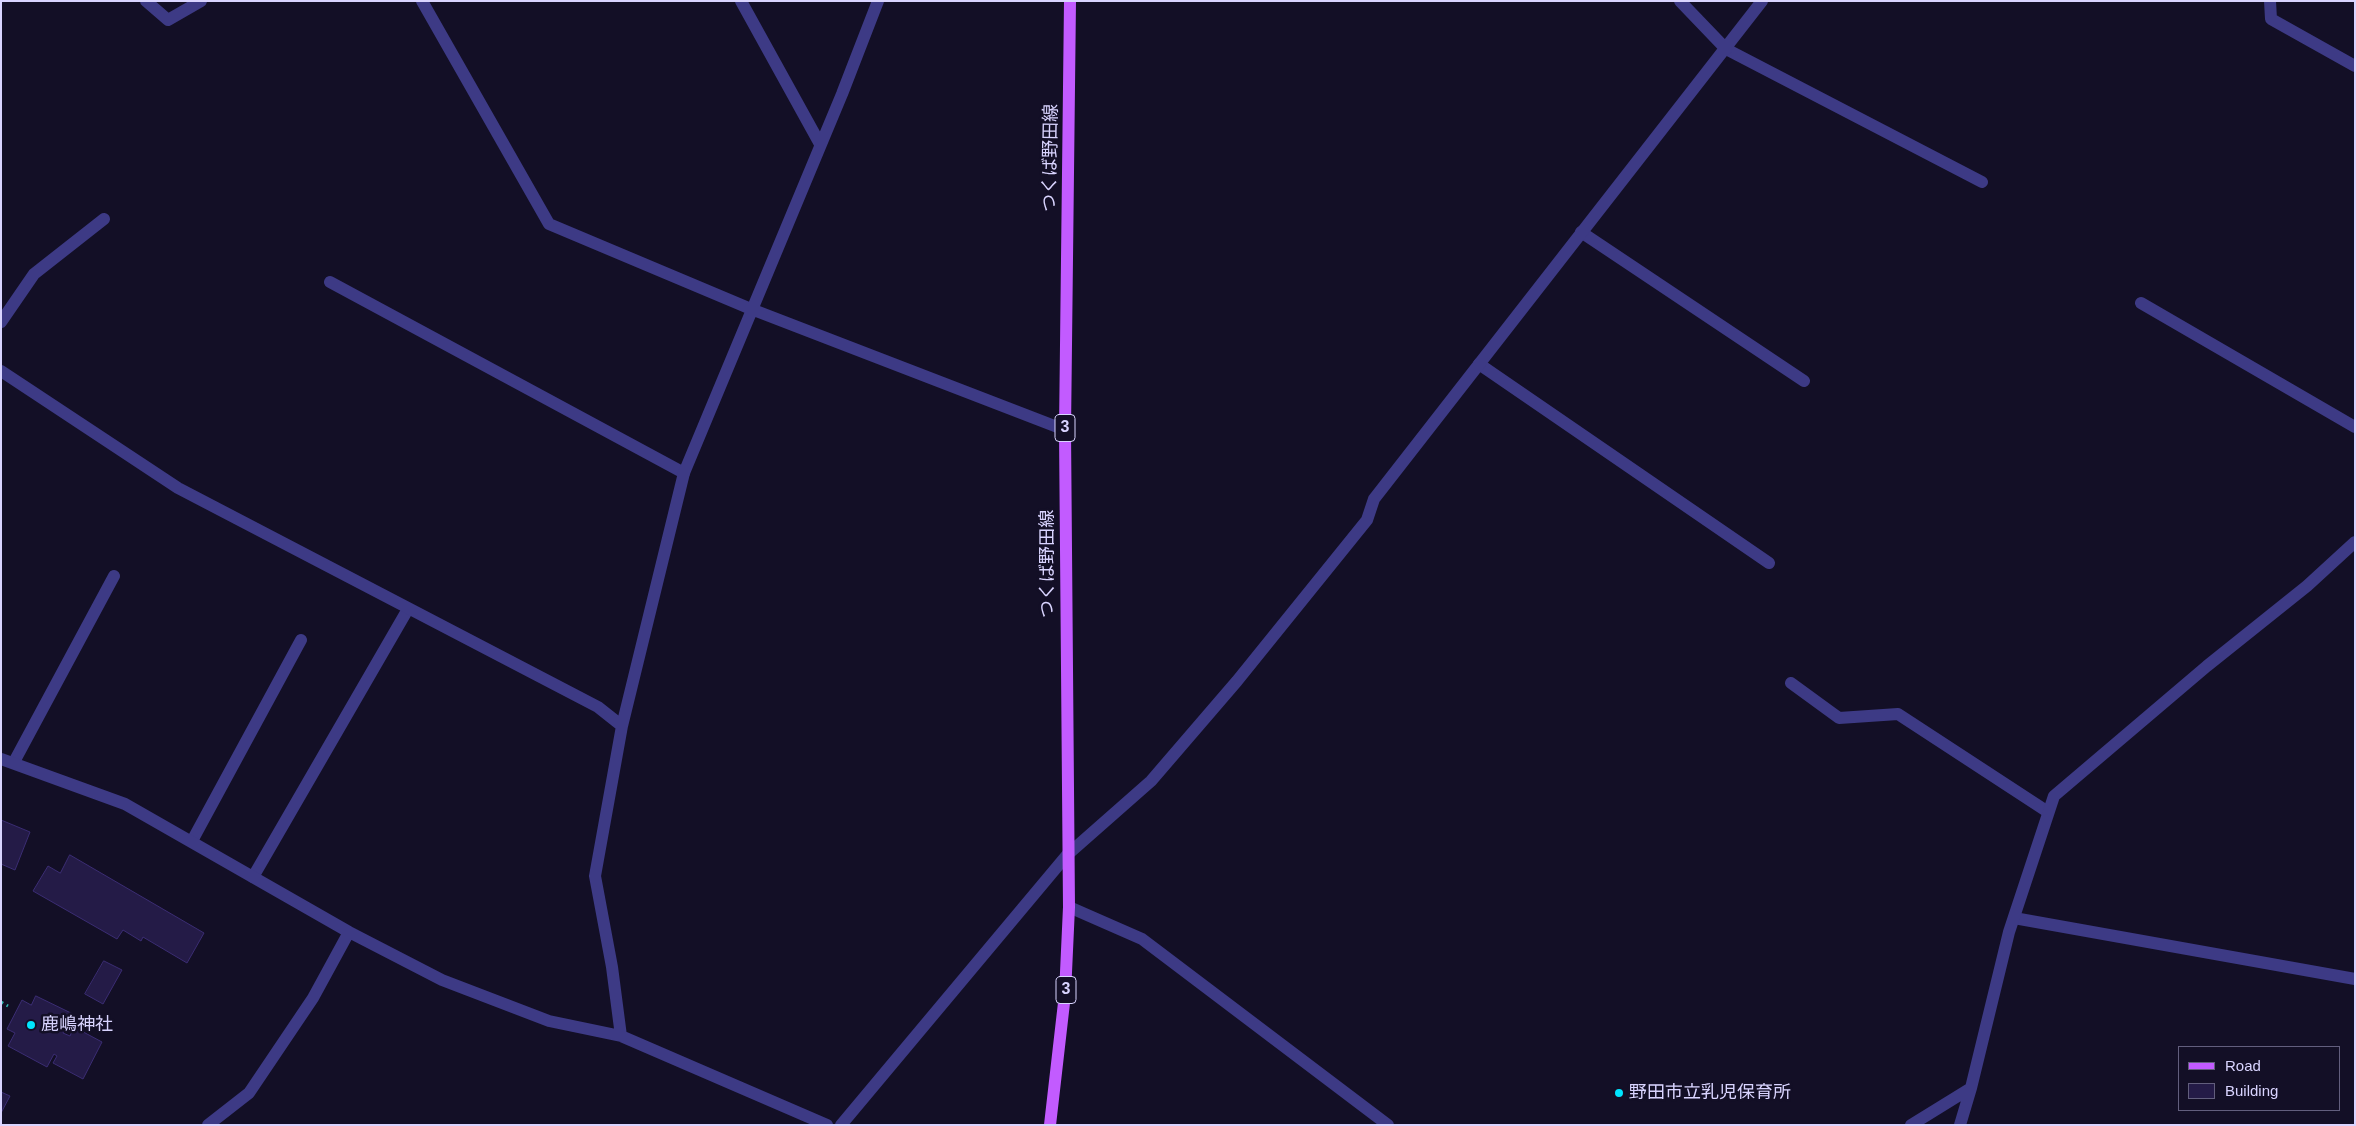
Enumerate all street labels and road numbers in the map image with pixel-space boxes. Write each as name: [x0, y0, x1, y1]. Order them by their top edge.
street label: つくば野田線: [1039, 104, 1063, 212]
road number: 3: [1055, 414, 1075, 442]
street label: つくば野田線: [1037, 510, 1059, 618]
road number: 3: [1056, 976, 1076, 1004]

